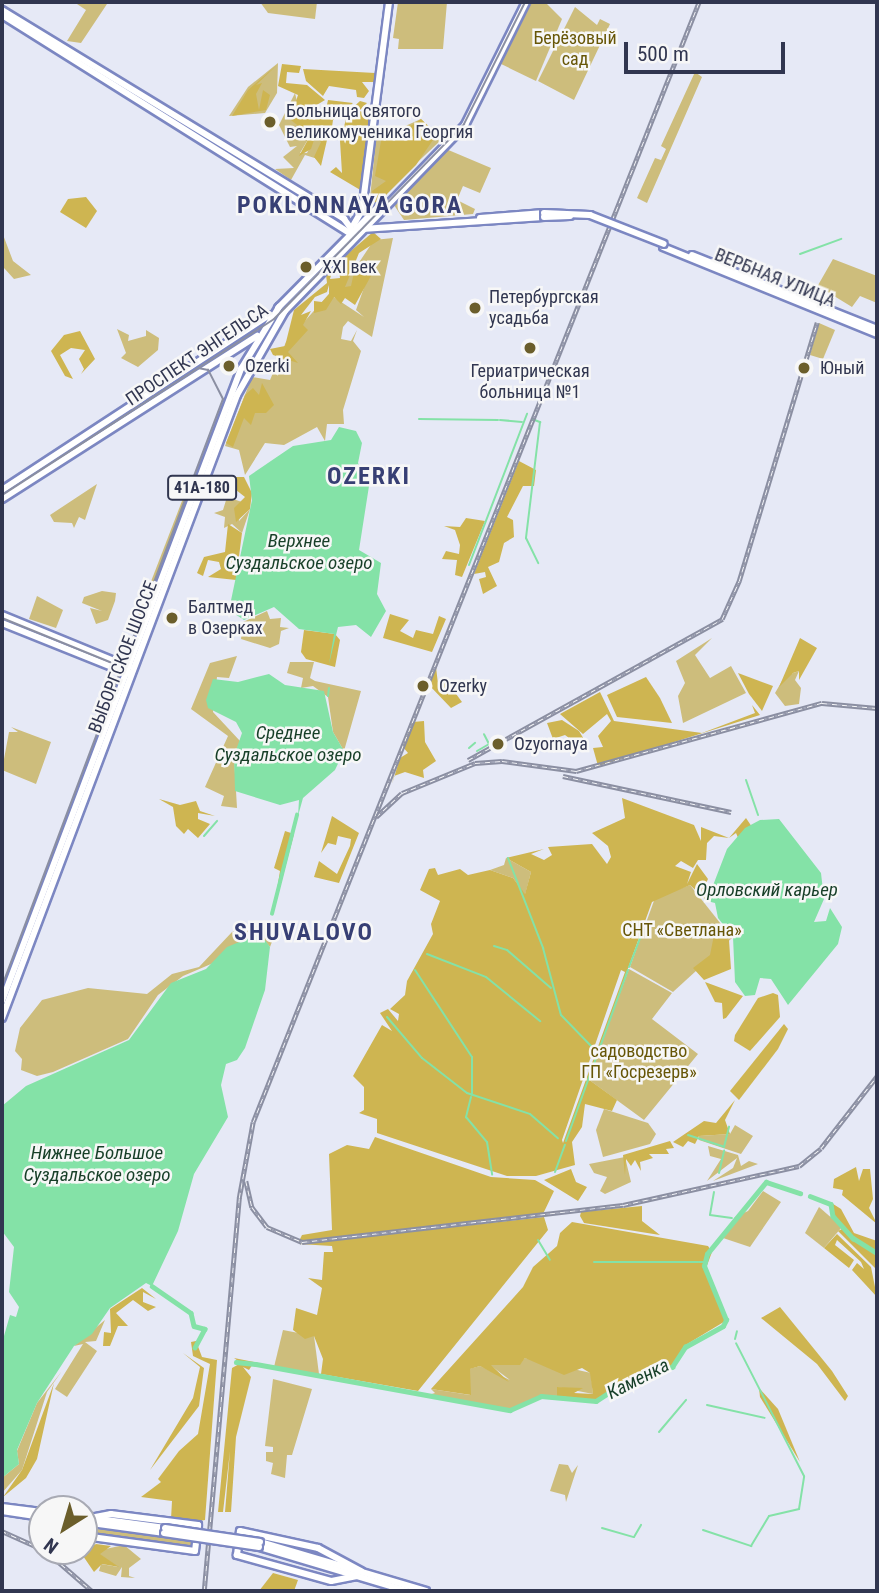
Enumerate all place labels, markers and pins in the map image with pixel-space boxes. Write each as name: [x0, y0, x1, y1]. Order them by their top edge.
place label: Больница святого великомученика Георгия: [286, 101, 473, 144]
marker: Больница святого великомученика Георгия: [260, 112, 280, 132]
place label: XXI век: [322, 256, 377, 278]
marker: XXI век: [296, 257, 316, 277]
place label: Петербургская усадьба: [489, 287, 599, 330]
marker: Петербургская усадьба: [467, 300, 483, 316]
marker: Гериатрическая больница №1: [520, 338, 540, 358]
place label: Ozerki: [245, 355, 290, 377]
marker: Ozerki: [219, 356, 239, 376]
place label: Юный: [820, 357, 864, 379]
marker: Юный: [794, 358, 814, 378]
place label: Гериатрическая больница №1: [470, 361, 590, 404]
place label: Балтмед в Озерках: [188, 597, 263, 640]
marker: Балтмед в Озерках: [162, 608, 182, 628]
place label: Ozerky: [439, 675, 487, 697]
marker: Ozerky: [413, 676, 433, 696]
place label: Ozyornaya: [514, 733, 588, 755]
marker: Ozyornaya: [488, 734, 508, 754]

